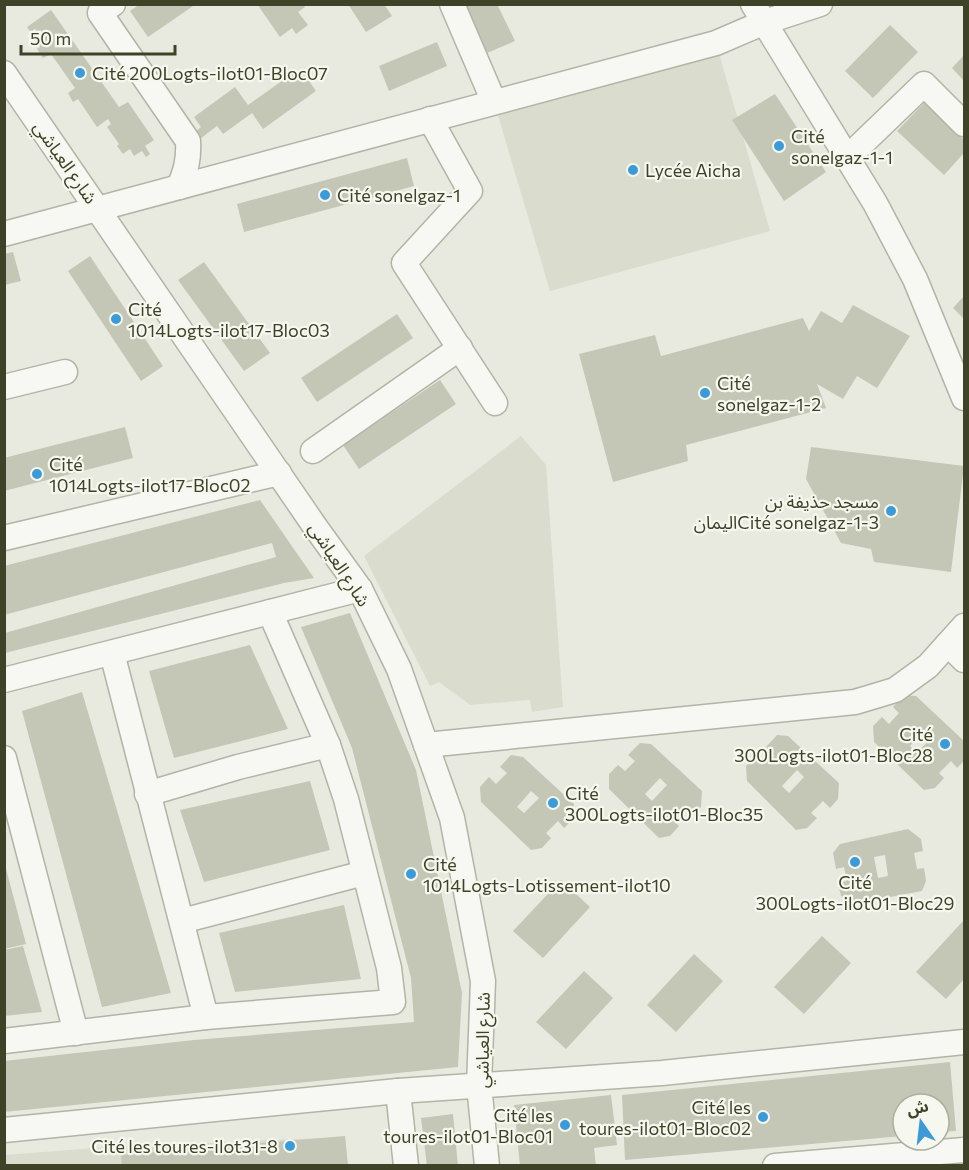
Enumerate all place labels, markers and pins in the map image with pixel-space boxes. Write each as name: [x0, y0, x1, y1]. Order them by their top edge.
place label: Cité 200Logts-ilot01-Bloc07: [92, 62, 328, 84]
marker: Cité 200Logts-ilot01-Bloc07: [73, 66, 87, 80]
place label: Cité sonelgaz-1-1: [791, 125, 893, 168]
marker: Cité sonelgaz-1-1: [772, 139, 786, 153]
place label: Lycée Aicha: [645, 159, 741, 181]
marker: Lycée Aicha: [626, 163, 640, 177]
place label: Cité sonelgaz-1: [337, 184, 461, 206]
marker: Cité sonelgaz-1: [318, 188, 332, 202]
place label: Cité 1014Logts-ilot17-Bloc03: [128, 298, 330, 341]
marker: Cité 1014Logts-ilot17-Bloc03: [109, 312, 123, 326]
place label: Cité sonelgaz-1-2: [717, 372, 821, 415]
marker: Cité sonelgaz-1-2: [698, 386, 712, 400]
place label: Cité 1014Logts-ilot17-Bloc02: [49, 453, 250, 496]
marker: Cité 1014Logts-ilot17-Bloc02: [30, 467, 44, 481]
place label: مسجد حذيفة بن اليمانCité sonelgaz-1-3: [694, 490, 879, 534]
marker: مسجد حذيفة بن اليمانCité sonelgaz-1-3: [884, 504, 898, 518]
place label: Cité 300Logts-ilot01-Bloc28: [734, 723, 933, 766]
marker: Cité 300Logts-ilot01-Bloc28: [938, 737, 952, 751]
place label: Cité 300Logts-ilot01-Bloc35: [565, 782, 763, 825]
marker: Cité 300Logts-ilot01-Bloc35: [546, 796, 560, 810]
place label: Cité 1014Logts-Lotissement-ilot10: [423, 853, 671, 896]
marker: Cité 300Logts-ilot01-Bloc29: [848, 855, 862, 869]
marker: Cité 1014Logts-Lotissement-ilot10: [404, 867, 418, 881]
place label: Cité 300Logts-ilot01-Bloc29: [756, 871, 954, 914]
place label: Cité les toures-ilot01-Bloc02: [579, 1096, 751, 1139]
place label: Cité les toures-ilot01-Bloc01: [383, 1104, 553, 1147]
marker: Cité les toures-ilot01-Bloc02: [756, 1110, 770, 1124]
marker: Cité les toures-ilot01-Bloc01: [558, 1118, 572, 1132]
place label: Cité les toures-ilot31-8: [91, 1135, 278, 1157]
marker: Cité les toures-ilot31-8: [283, 1139, 297, 1153]

